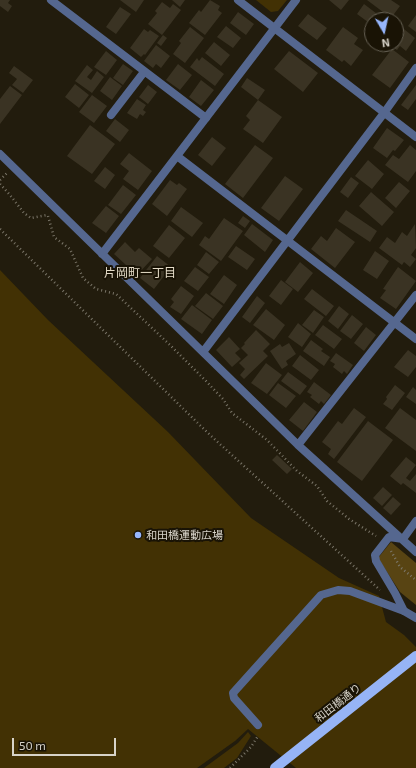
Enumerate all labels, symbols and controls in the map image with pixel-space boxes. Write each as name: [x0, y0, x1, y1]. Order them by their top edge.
north arrow: [364, 12, 404, 52]
text: N: [381, 36, 391, 50]
district label: 片岡町一丁目: [104, 266, 176, 280]
place label: 和田橋運動広場: [146, 528, 223, 542]
marker: 和田橋運動広場: [133, 530, 143, 540]
street label: 和田橋通り: [312, 681, 364, 725]
scale bar: [14, 730, 118, 756]
text: 50 m: [19, 738, 46, 752]

